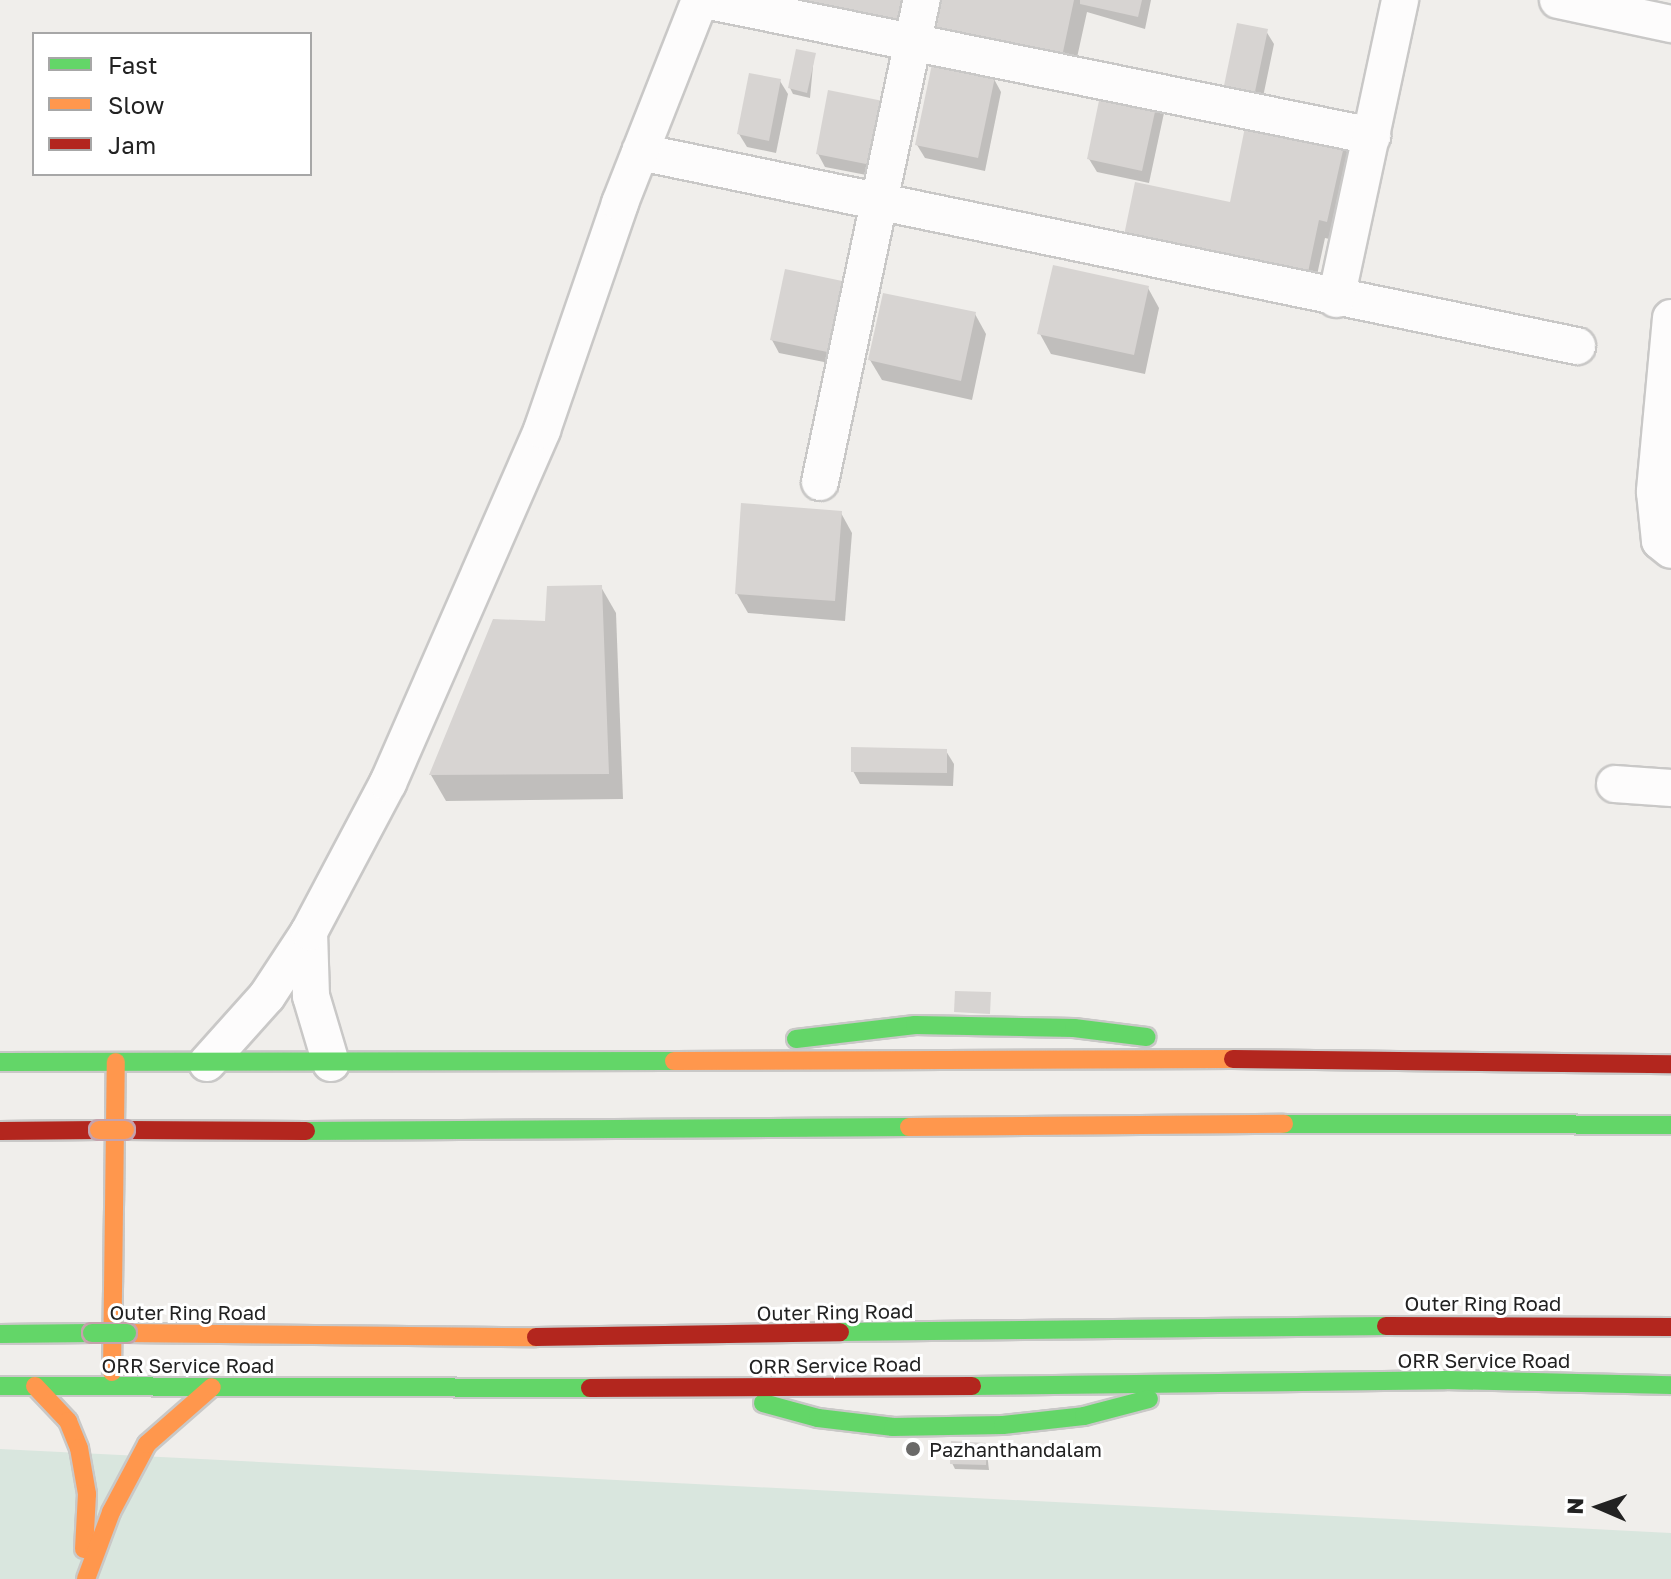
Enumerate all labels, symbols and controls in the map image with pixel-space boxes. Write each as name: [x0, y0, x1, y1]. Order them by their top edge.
legend: [32, 32, 312, 176]
text: Fast: [108, 50, 158, 79]
text: Slow: [108, 90, 164, 119]
text: Jam: [108, 130, 156, 159]
street label: Outer Ring Road: [1405, 1291, 1561, 1315]
street label: Outer Ring Road: [756, 1299, 914, 1325]
street label: Outer Ring Road: [110, 1300, 266, 1324]
street label: ORR Service Road: [1398, 1348, 1570, 1372]
street label: ORR Service Road: [748, 1351, 922, 1379]
street label: ORR Service Road: [102, 1353, 274, 1377]
place label: Pazhanthandalam: [929, 1437, 1102, 1461]
marker: Pazhanthandalam: [904, 1440, 922, 1458]
north arrow: [1559, 1467, 1639, 1547]
text: N: [1561, 1497, 1588, 1515]

